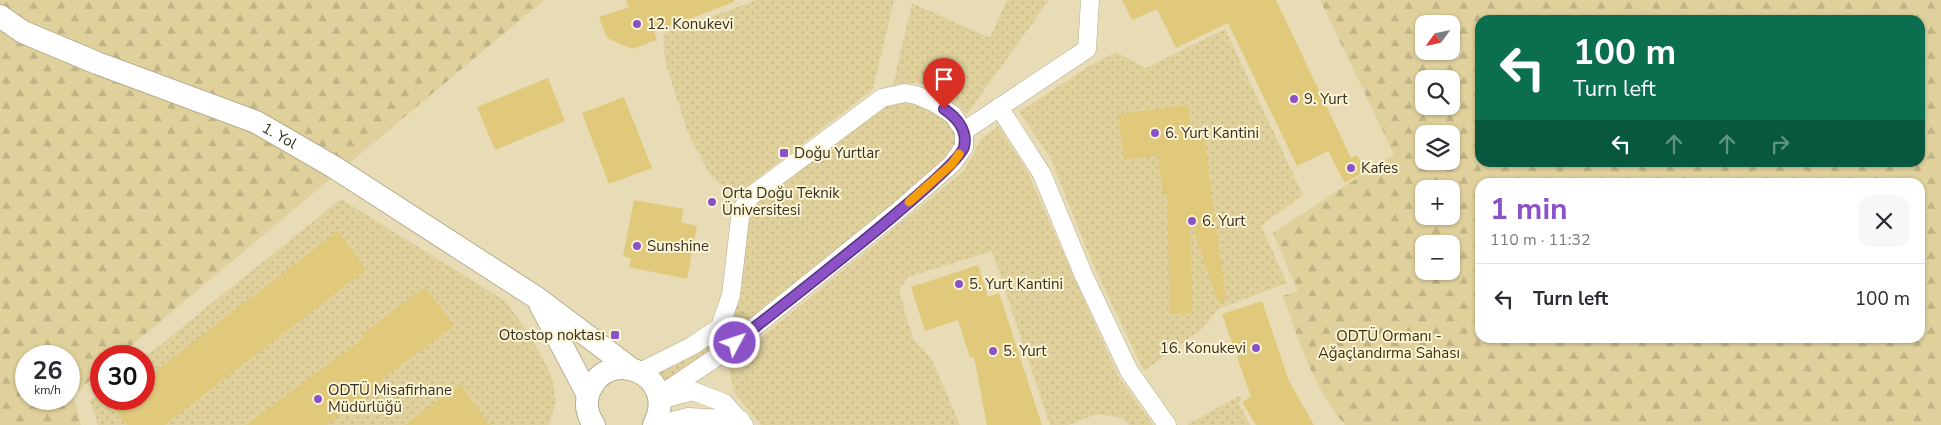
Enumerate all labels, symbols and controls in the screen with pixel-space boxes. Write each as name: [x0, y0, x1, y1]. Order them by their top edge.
place label: 12. Konukevi: [647, 14, 733, 34]
north arrow: [1415, 15, 1460, 60]
map controls: [1415, 15, 1460, 280]
marker: 12. Konukevi: [631, 18, 643, 30]
text: 100 m: [1573, 29, 1676, 76]
icon: left: [1490, 35, 1555, 100]
pin: [923, 58, 965, 109]
icon: arrive: [930, 65, 958, 93]
button: search: [1415, 70, 1460, 115]
text: Turn left: [1573, 74, 1656, 104]
place label: 9. Yurt: [1304, 89, 1348, 109]
marker: 9. Yurt: [1288, 93, 1300, 105]
street label: 1. Yol: [259, 118, 301, 154]
place label: 6. Yurt Kantini: [1165, 123, 1259, 143]
button: layers: [1415, 125, 1460, 170]
marker: 6. Yurt Kantini: [1149, 127, 1161, 139]
icon: left: [1607, 130, 1635, 158]
icon: ahead: [1660, 130, 1688, 158]
icon: ahead: [1713, 130, 1741, 158]
icon: right: [1766, 130, 1794, 158]
place label: Doğu Yurtlar: [794, 143, 880, 163]
marker: Doğu Yurtlar: [778, 147, 790, 159]
place label: Kafes: [1361, 158, 1398, 178]
marker: Kafes: [1345, 162, 1357, 174]
button: +: [1415, 180, 1460, 225]
place label: Orta Doğu Teknik Üniversitesi: [722, 183, 840, 220]
text: 1 min: [1490, 189, 1568, 230]
button: close: [1858, 195, 1910, 247]
marker: Orta Doğu Teknik Üniversitesi: [706, 196, 718, 208]
place label: 6. Yurt: [1202, 211, 1246, 231]
marker: 6. Yurt: [1186, 215, 1198, 227]
text: 110 m · 11:32: [1490, 229, 1591, 251]
button: −: [1415, 235, 1460, 280]
place label: Sunshine: [647, 236, 709, 256]
marker: Sunshine: [631, 240, 643, 252]
place label: 5. Yurt Kantini: [969, 274, 1063, 294]
marker: 5. Yurt Kantini: [953, 278, 965, 290]
icon: left: [1490, 285, 1518, 313]
text: Turn left: [1533, 286, 1608, 312]
text: 100 m: [1855, 286, 1910, 312]
position arrow: [708, 316, 760, 368]
place label: Otostop noktası: [499, 325, 605, 345]
park label: ODTÜ Ormanı - Ağaçlandırma Sahası: [1318, 326, 1460, 363]
marker: Otostop noktası: [609, 329, 621, 341]
place label: 16. Konukevi: [1160, 338, 1246, 358]
place label: 5. Yurt: [1003, 341, 1047, 361]
marker: 16. Konukevi: [1250, 342, 1262, 354]
speed limit sign: 30: [90, 345, 155, 410]
marker: 5. Yurt: [987, 345, 999, 357]
text: 26: [32, 354, 63, 388]
place label: ODTÜ Misafirhane Müdürlüğü: [328, 380, 452, 417]
text: km/h: [34, 382, 61, 398]
marker: ODTÜ Misafirhane Müdürlüğü: [312, 393, 324, 405]

